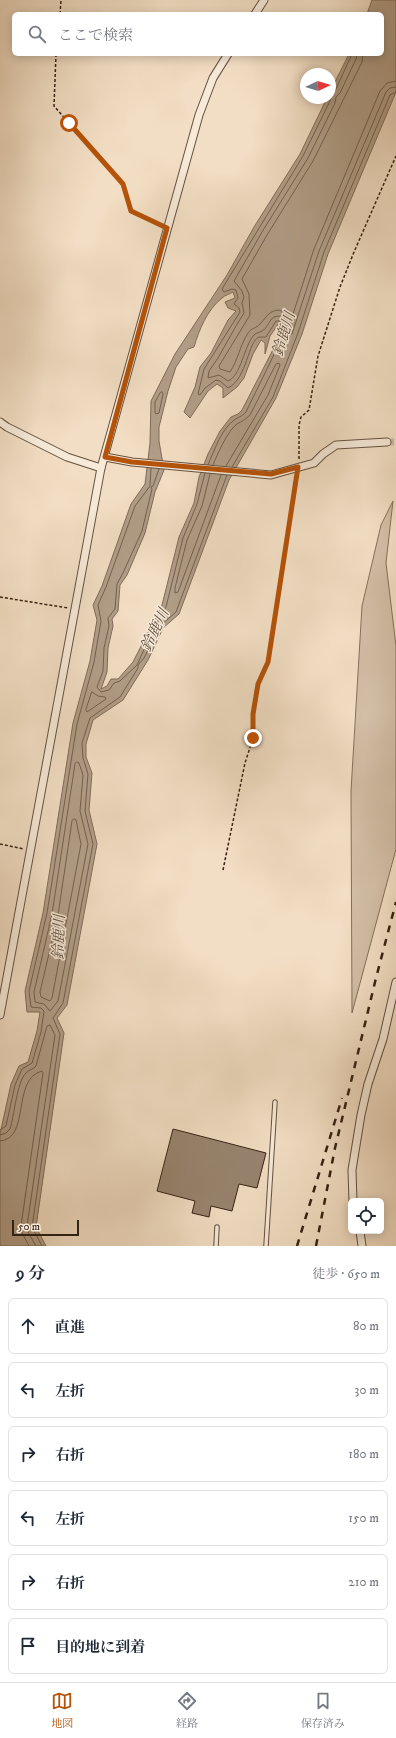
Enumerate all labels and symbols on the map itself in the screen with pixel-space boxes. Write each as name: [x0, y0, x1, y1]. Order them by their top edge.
north arrow: [300, 68, 336, 104]
route start: [60, 114, 78, 132]
water label: 鈴鹿川: [268, 308, 300, 358]
water label: 鈴鹿川: [137, 604, 174, 654]
route end: [244, 729, 262, 747]
water label: 鈴鹿川: [49, 912, 69, 960]
scale bar: [12, 1218, 79, 1237]

